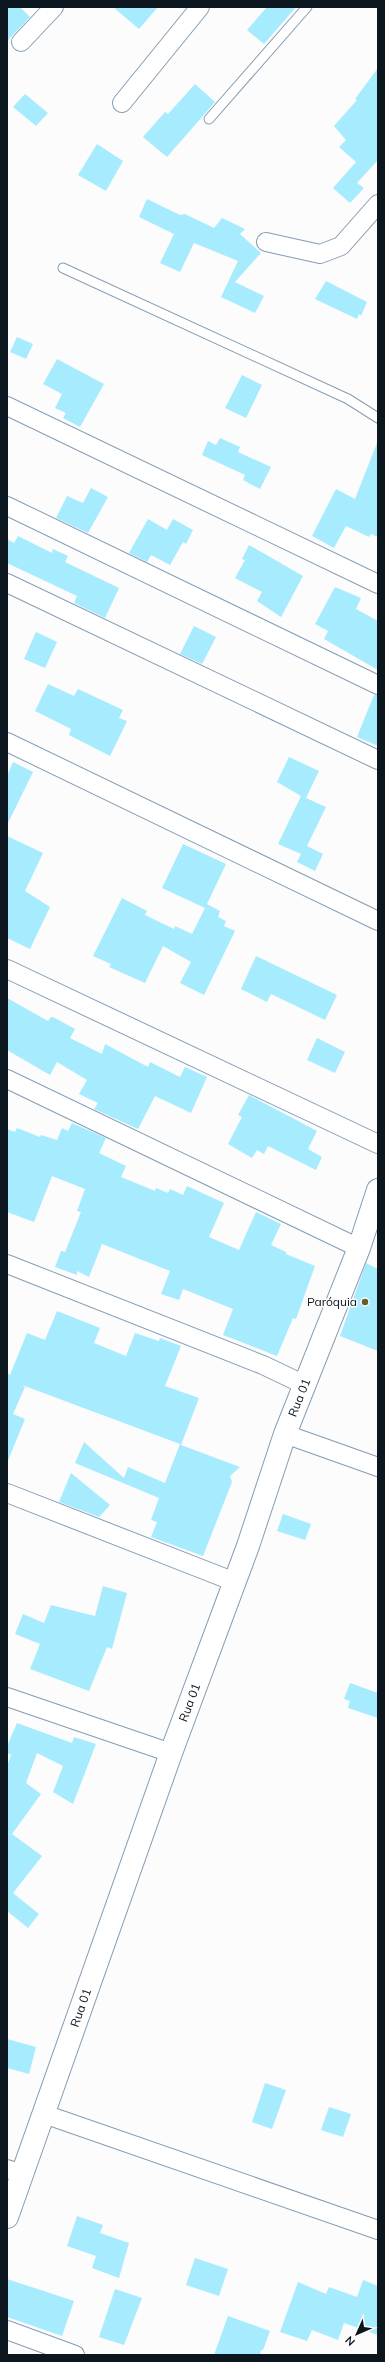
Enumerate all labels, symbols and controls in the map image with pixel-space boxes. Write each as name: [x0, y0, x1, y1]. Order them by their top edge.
place label: Paróquia: [307, 1294, 357, 1309]
marker: Paróquia: [360, 1297, 370, 1307]
street label: Rua 01: [285, 1376, 313, 1419]
street label: Rua 01: [175, 1681, 203, 1724]
street label: Rua 01: [67, 1986, 94, 2029]
north arrow: [337, 2314, 377, 2354]
text: N: [342, 2333, 358, 2349]

